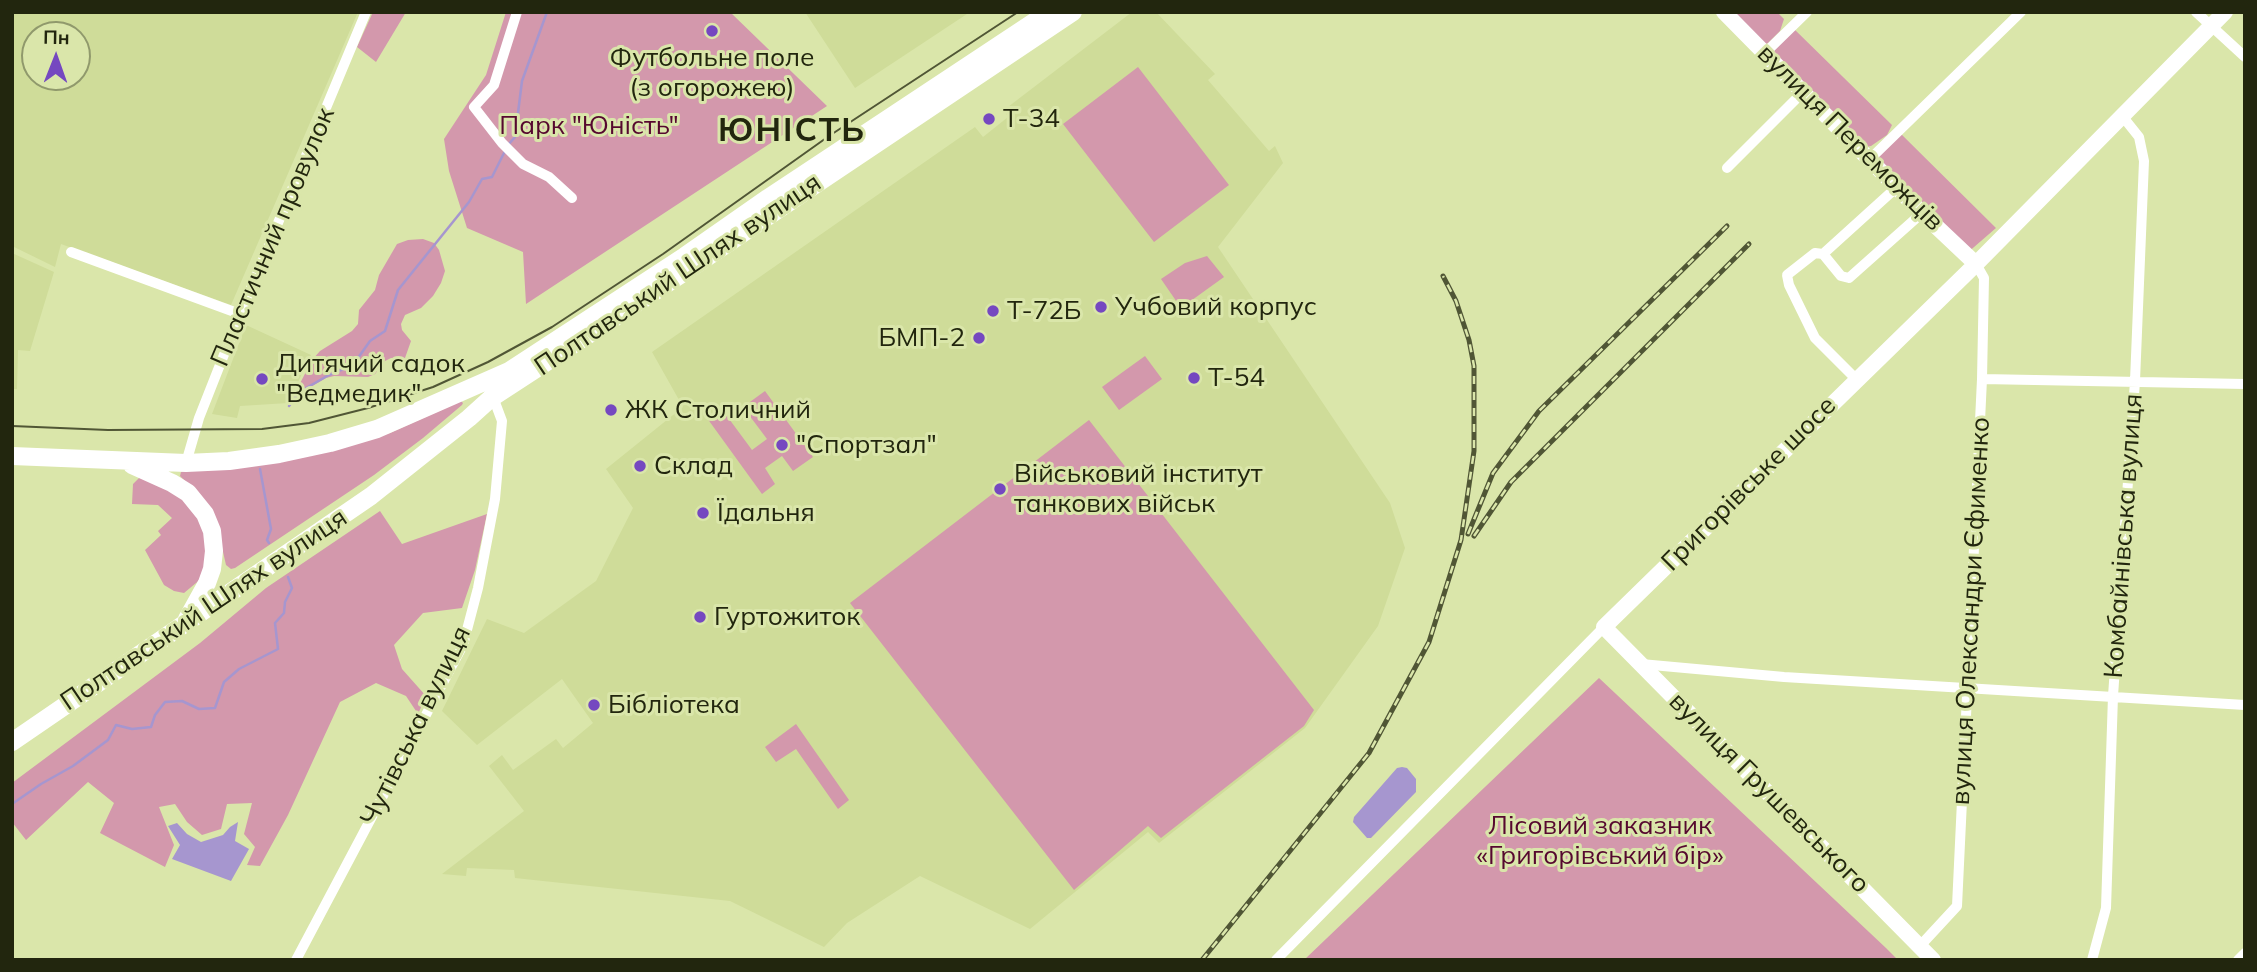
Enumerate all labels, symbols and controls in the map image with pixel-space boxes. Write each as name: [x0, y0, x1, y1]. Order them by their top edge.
north arrow: [21, 21, 91, 91]
marker: Футбольне поле (з огорожею): [704, 23, 720, 39]
text: Пн: [43, 25, 70, 49]
street label: вулиця Переможців: [1750, 38, 1950, 238]
place label: Футбольне поле (з огорожею): [610, 42, 814, 104]
street label: Пластичний провулок: [204, 103, 342, 371]
place label: T-34: [1003, 103, 1060, 135]
park label: Парк "Юність": [499, 110, 679, 142]
district label: ЮНІСТЬ: [719, 111, 865, 151]
marker: T-34: [981, 111, 997, 127]
street label: Полтавський Шлях вулиця: [529, 167, 827, 383]
place label: Учбовий корпус: [1115, 291, 1317, 323]
place label: Т-72Б: [1007, 295, 1081, 327]
marker: Учбовий корпус: [1093, 299, 1109, 315]
marker: Т-72Б: [985, 303, 1001, 319]
place label: БМП-2: [878, 322, 965, 354]
marker: БМП-2: [971, 330, 987, 346]
place label: Дитячий садок "Ведмедик": [276, 348, 465, 410]
place label: Т-54: [1208, 362, 1265, 394]
marker: Т-54: [1186, 370, 1202, 386]
marker: Дитячий садок "Ведмедик": [254, 371, 270, 387]
street label: Григорівське шосе: [1655, 390, 1843, 578]
street label: Комбайнівська вулиця: [2098, 393, 2150, 679]
place label: ЖК Столичний: [625, 394, 811, 426]
marker: ЖК Столичний: [603, 402, 619, 418]
street label: вулиця Олександри Єфименко: [1945, 416, 1997, 806]
place label: "Спортзал": [796, 429, 937, 461]
marker: "Спортзал": [774, 437, 790, 453]
place label: Склад: [654, 450, 733, 482]
marker: Склад: [632, 458, 648, 474]
place label: Військовий інститут танкових військ: [1014, 458, 1263, 520]
marker: Військовий інститут танкових військ: [992, 481, 1008, 497]
place label: Їдальня: [717, 497, 815, 529]
street label: Полтавський Шлях вулиця: [55, 502, 353, 718]
marker: Їдальня: [695, 505, 711, 521]
place label: Гуртожиток: [714, 601, 860, 633]
marker: Гуртожиток: [692, 609, 708, 625]
street label: Чутівська вулиця: [354, 621, 478, 831]
street label: вулиця Грушевського: [1662, 686, 1876, 900]
place label: Бібліотека: [608, 689, 740, 721]
marker: Бібліотека: [586, 697, 602, 713]
park label: Лісовий заказник «Григорівський бір»: [1476, 810, 1724, 872]

